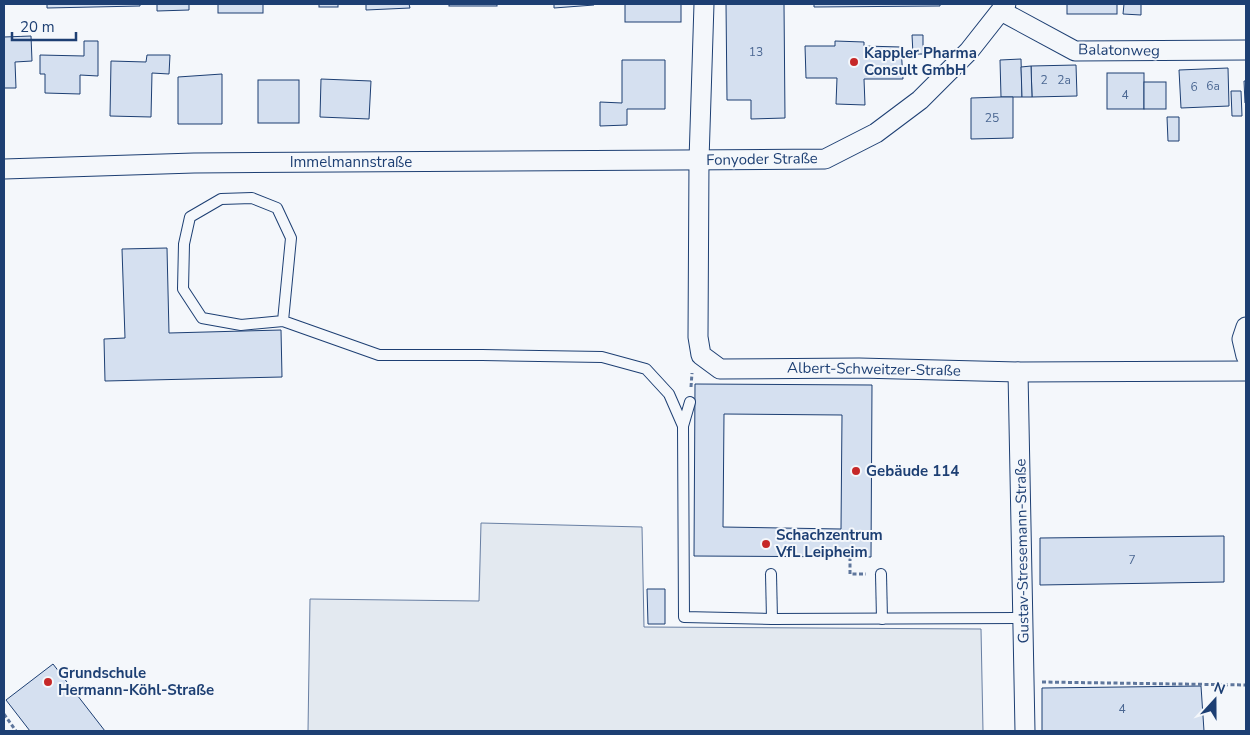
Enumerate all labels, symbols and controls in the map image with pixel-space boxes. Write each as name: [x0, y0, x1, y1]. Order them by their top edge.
scale bar: [12, 10, 76, 42]
text: 20 m: [20, 17, 55, 37]
street label: Balatonweg: [1078, 39, 1160, 61]
place label: Kappler Pharma Consult GmbH: [864, 43, 977, 80]
house number: 13: [749, 44, 763, 60]
marker: Kappler Pharma Consult GmbH: [848, 56, 860, 68]
house number: 2: [1040, 72, 1048, 88]
house number: 2a: [1057, 72, 1071, 88]
house number: 6a: [1206, 78, 1220, 94]
house number: 6: [1190, 79, 1198, 95]
house number: 4: [1121, 87, 1129, 103]
house number: 25: [985, 110, 999, 126]
street label: Fonyoder Straße: [706, 148, 818, 170]
street label: Immelmannstraße: [290, 152, 412, 172]
street label: Albert-Schweitzer-Straße: [787, 357, 961, 381]
street label: Gustav-Stresemann-Straße: [1010, 458, 1034, 644]
place label: Gebäude 114: [866, 461, 959, 481]
marker: Gebäude 114: [850, 465, 862, 477]
place label: Schachzentrum VfL Leipheim: [775, 525, 883, 562]
marker: Schachzentrum VfL Leipheim: [760, 538, 772, 550]
house number: 7: [1128, 552, 1136, 568]
place label: Grundschule Hermann-Köhl-Straße: [58, 663, 214, 700]
north arrow: [1190, 675, 1240, 725]
marker: Grundschule Hermann-Köhl-Straße: [42, 676, 54, 688]
text: N: [1211, 678, 1228, 699]
house number: 4: [1118, 701, 1126, 717]

